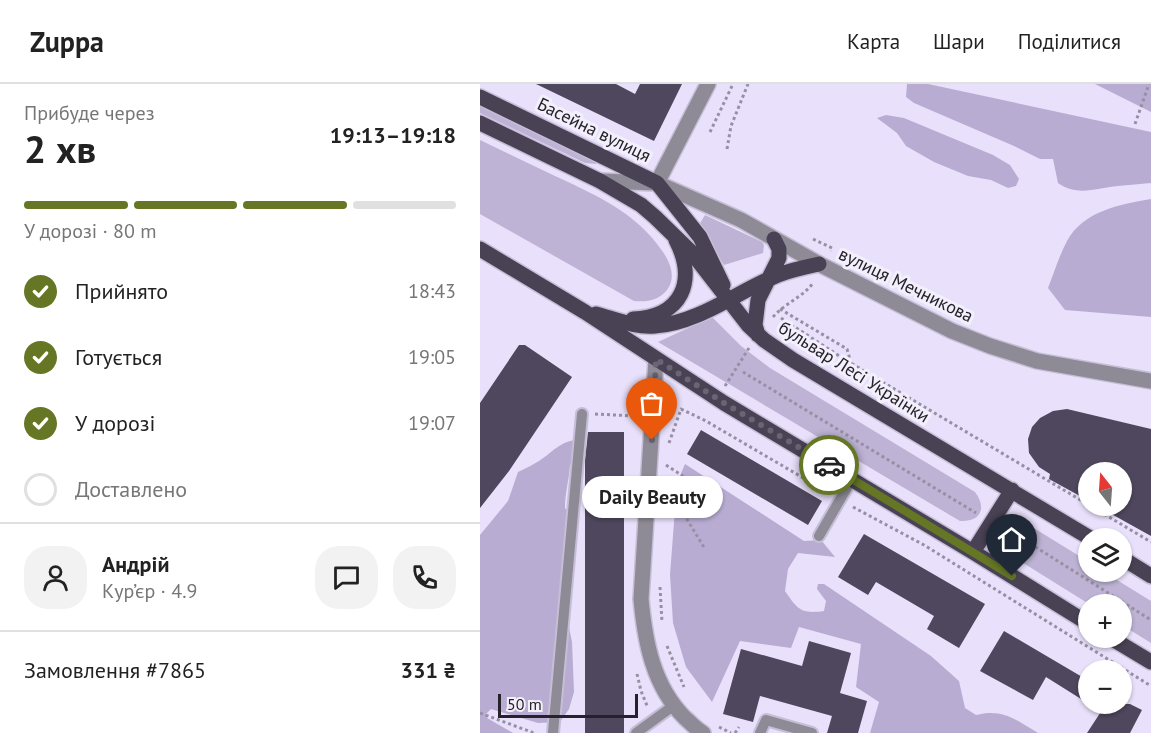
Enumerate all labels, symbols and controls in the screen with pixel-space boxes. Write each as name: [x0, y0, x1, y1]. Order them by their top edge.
text: Zuppa: [30, 23, 104, 60]
text: Карта: [847, 28, 900, 55]
text: Шари: [933, 28, 985, 55]
text: Поділитися: [1018, 28, 1121, 55]
street label: Басейна вулиця: [534, 92, 655, 167]
text: Прибуде через: [24, 100, 155, 126]
text: 19:13–19:18: [330, 121, 456, 149]
text: 2 хв: [24, 123, 96, 174]
text: У дорозі · 80 m: [24, 218, 156, 244]
street label: вулиця Мечникова: [835, 242, 977, 327]
icon: check: [24, 275, 57, 308]
text: Прийнято: [75, 277, 168, 305]
text: 18:43: [408, 278, 456, 304]
street label: бульвар Лесі Українки: [774, 316, 934, 427]
icon: check: [24, 341, 57, 374]
text: Готується: [75, 343, 162, 371]
text: 19:05: [408, 344, 456, 370]
pin: [626, 378, 677, 440]
icon: bag: [635, 387, 668, 420]
icon: check: [24, 407, 57, 440]
text: У дорозі: [75, 409, 155, 437]
text: 19:07: [408, 410, 456, 436]
courier: [799, 435, 859, 495]
icon: car: [813, 449, 846, 482]
north arrow: [1078, 462, 1132, 516]
map controls: [1078, 462, 1132, 714]
text: Доставлено: [75, 475, 187, 503]
callout: Daily Beauty: [582, 476, 723, 518]
text: Daily Beauty: [599, 484, 706, 510]
pin: [986, 514, 1037, 576]
icon: home: [995, 523, 1028, 556]
button: layers: [1078, 528, 1132, 582]
button: person: [24, 546, 87, 609]
button: chat: [315, 546, 378, 609]
button: phone: [393, 546, 456, 609]
text: Андрій: [102, 550, 169, 578]
text: Кур’єр · 4.9: [102, 578, 197, 604]
button: +: [1078, 594, 1132, 648]
text: Замовлення #7865: [24, 656, 206, 684]
text: 331 ₴: [401, 656, 456, 684]
button: −: [1078, 660, 1132, 714]
scale bar: [498, 691, 638, 718]
text: 50 m: [507, 694, 542, 714]

